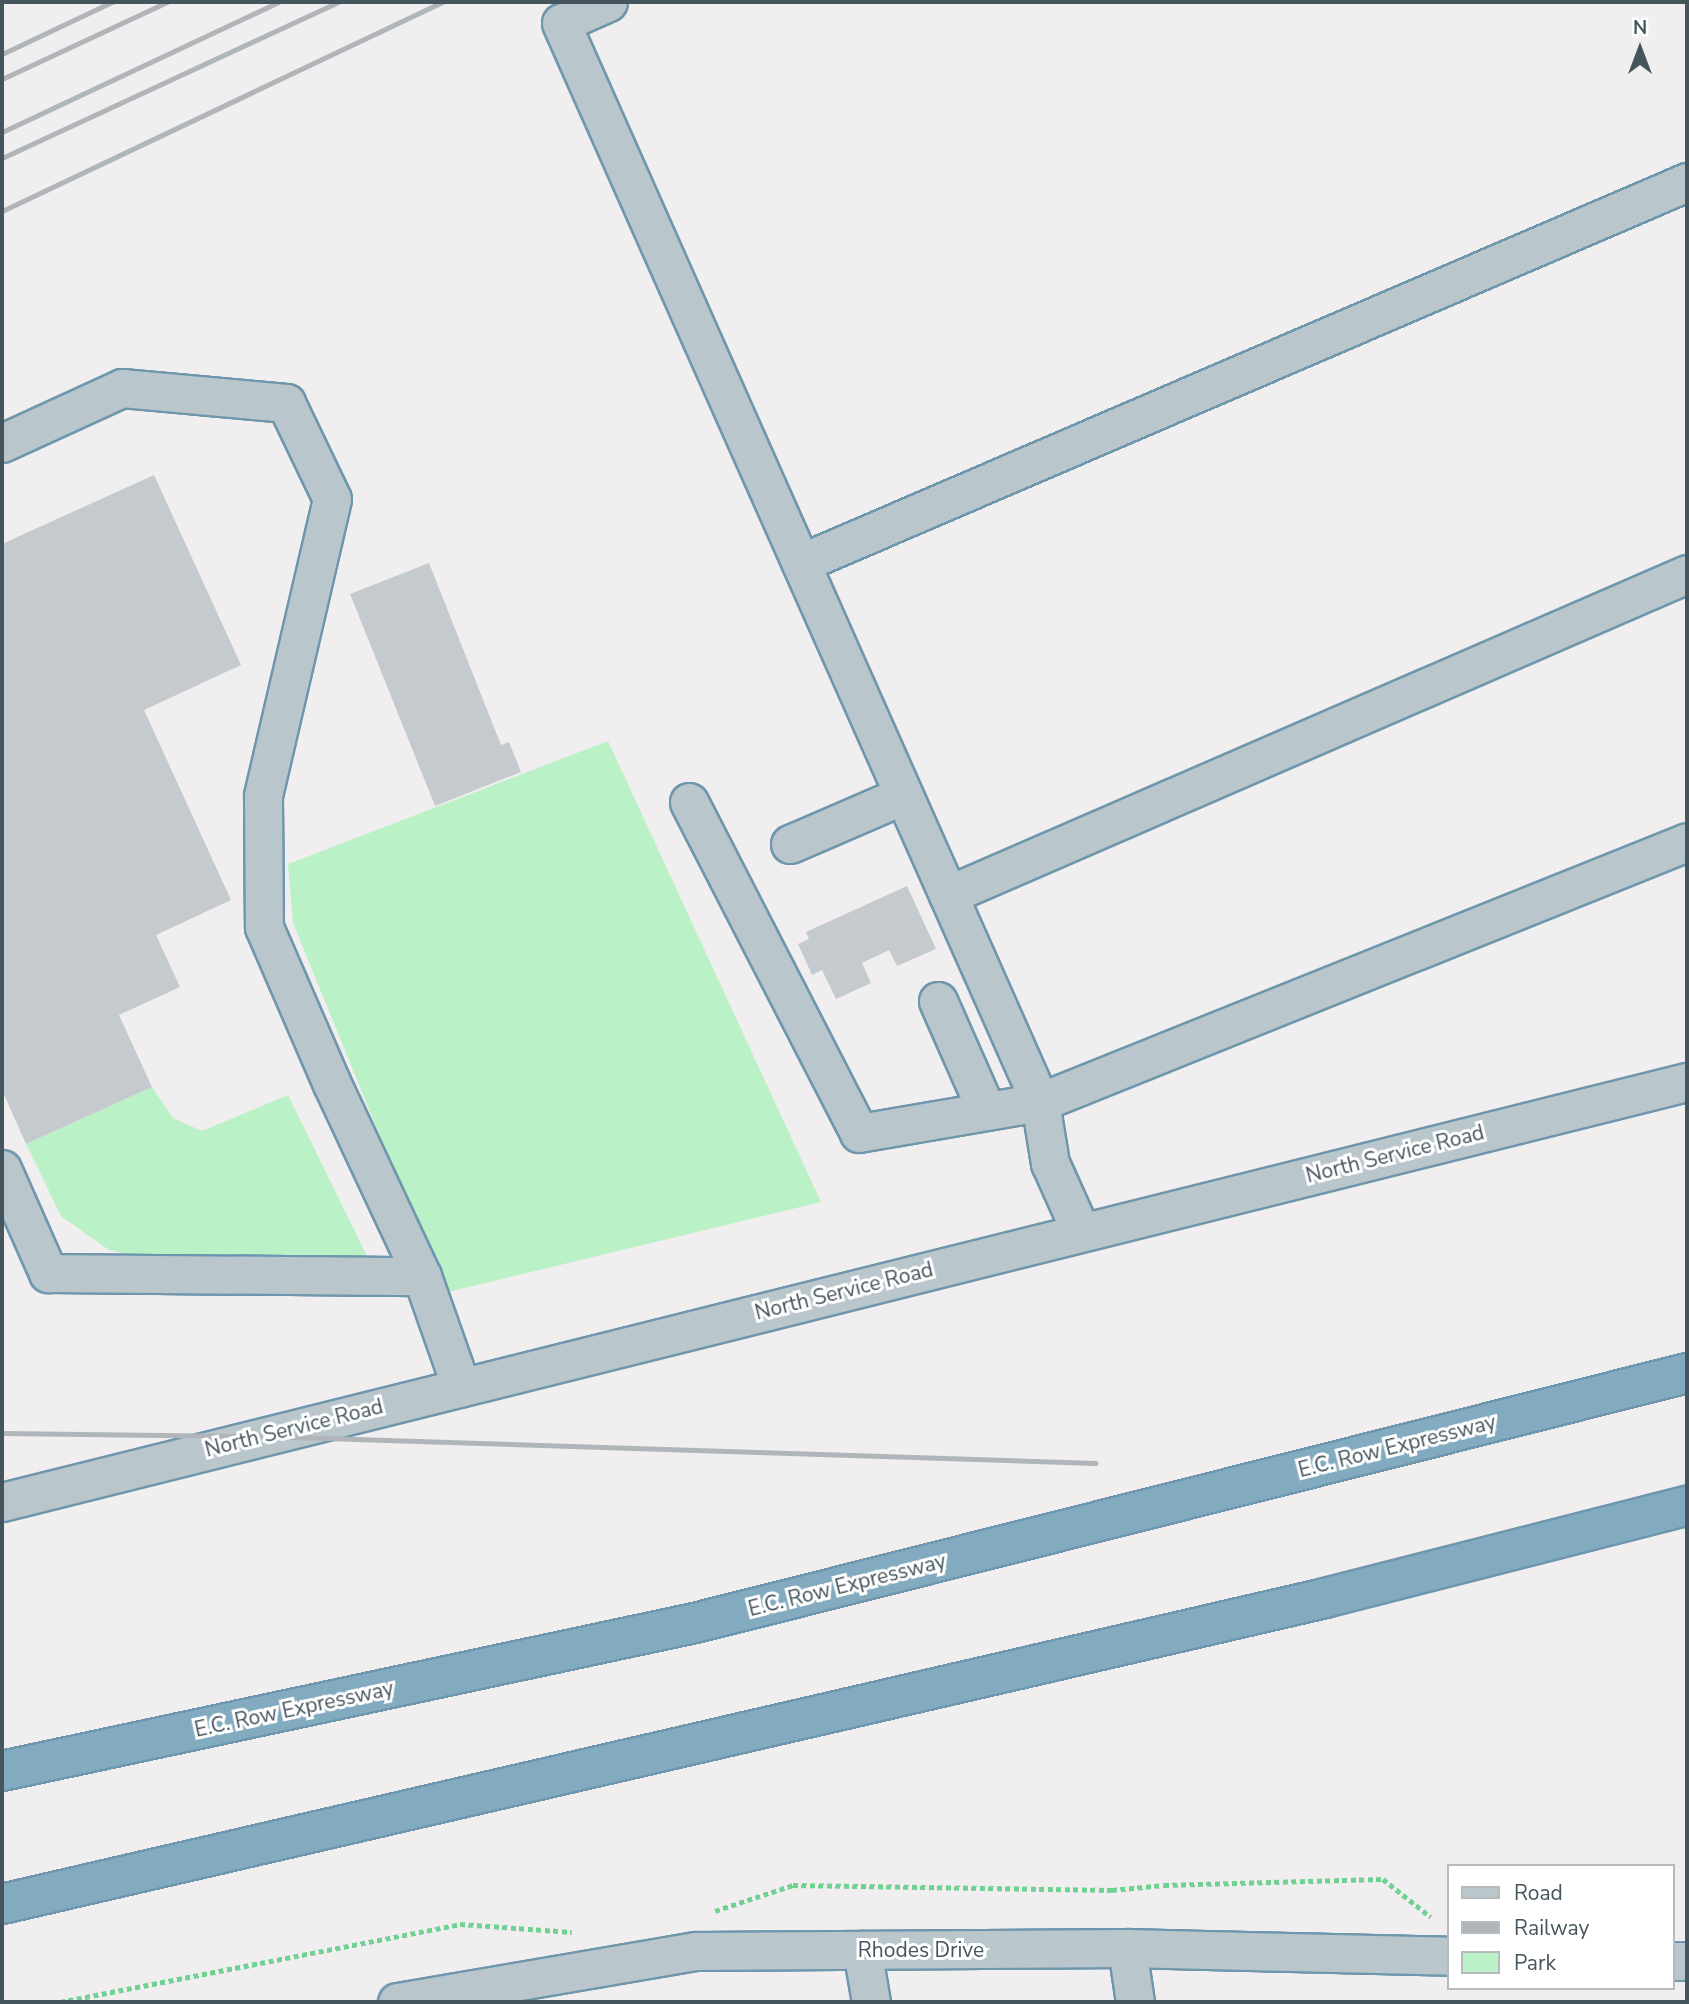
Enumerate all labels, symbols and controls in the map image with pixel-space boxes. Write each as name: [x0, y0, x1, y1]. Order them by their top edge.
north arrow: [1605, 14, 1675, 84]
text: N: [1633, 15, 1647, 41]
street label: North Service Road: [1303, 1120, 1487, 1188]
street label: North Service Road: [752, 1257, 936, 1325]
street label: North Service Road: [202, 1394, 386, 1462]
street label: E.C. Row Expressway: [1296, 1409, 1498, 1483]
street label: E.C. Row Expressway: [746, 1548, 948, 1622]
street label: E.C. Row Expressway: [192, 1676, 396, 1742]
legend: [1448, 1864, 1675, 1990]
text: Road: [1514, 1879, 1563, 1907]
text: Railway: [1514, 1914, 1589, 1942]
street label: Rhodes Drive: [858, 1937, 984, 1963]
text: Park: [1514, 1949, 1556, 1977]

